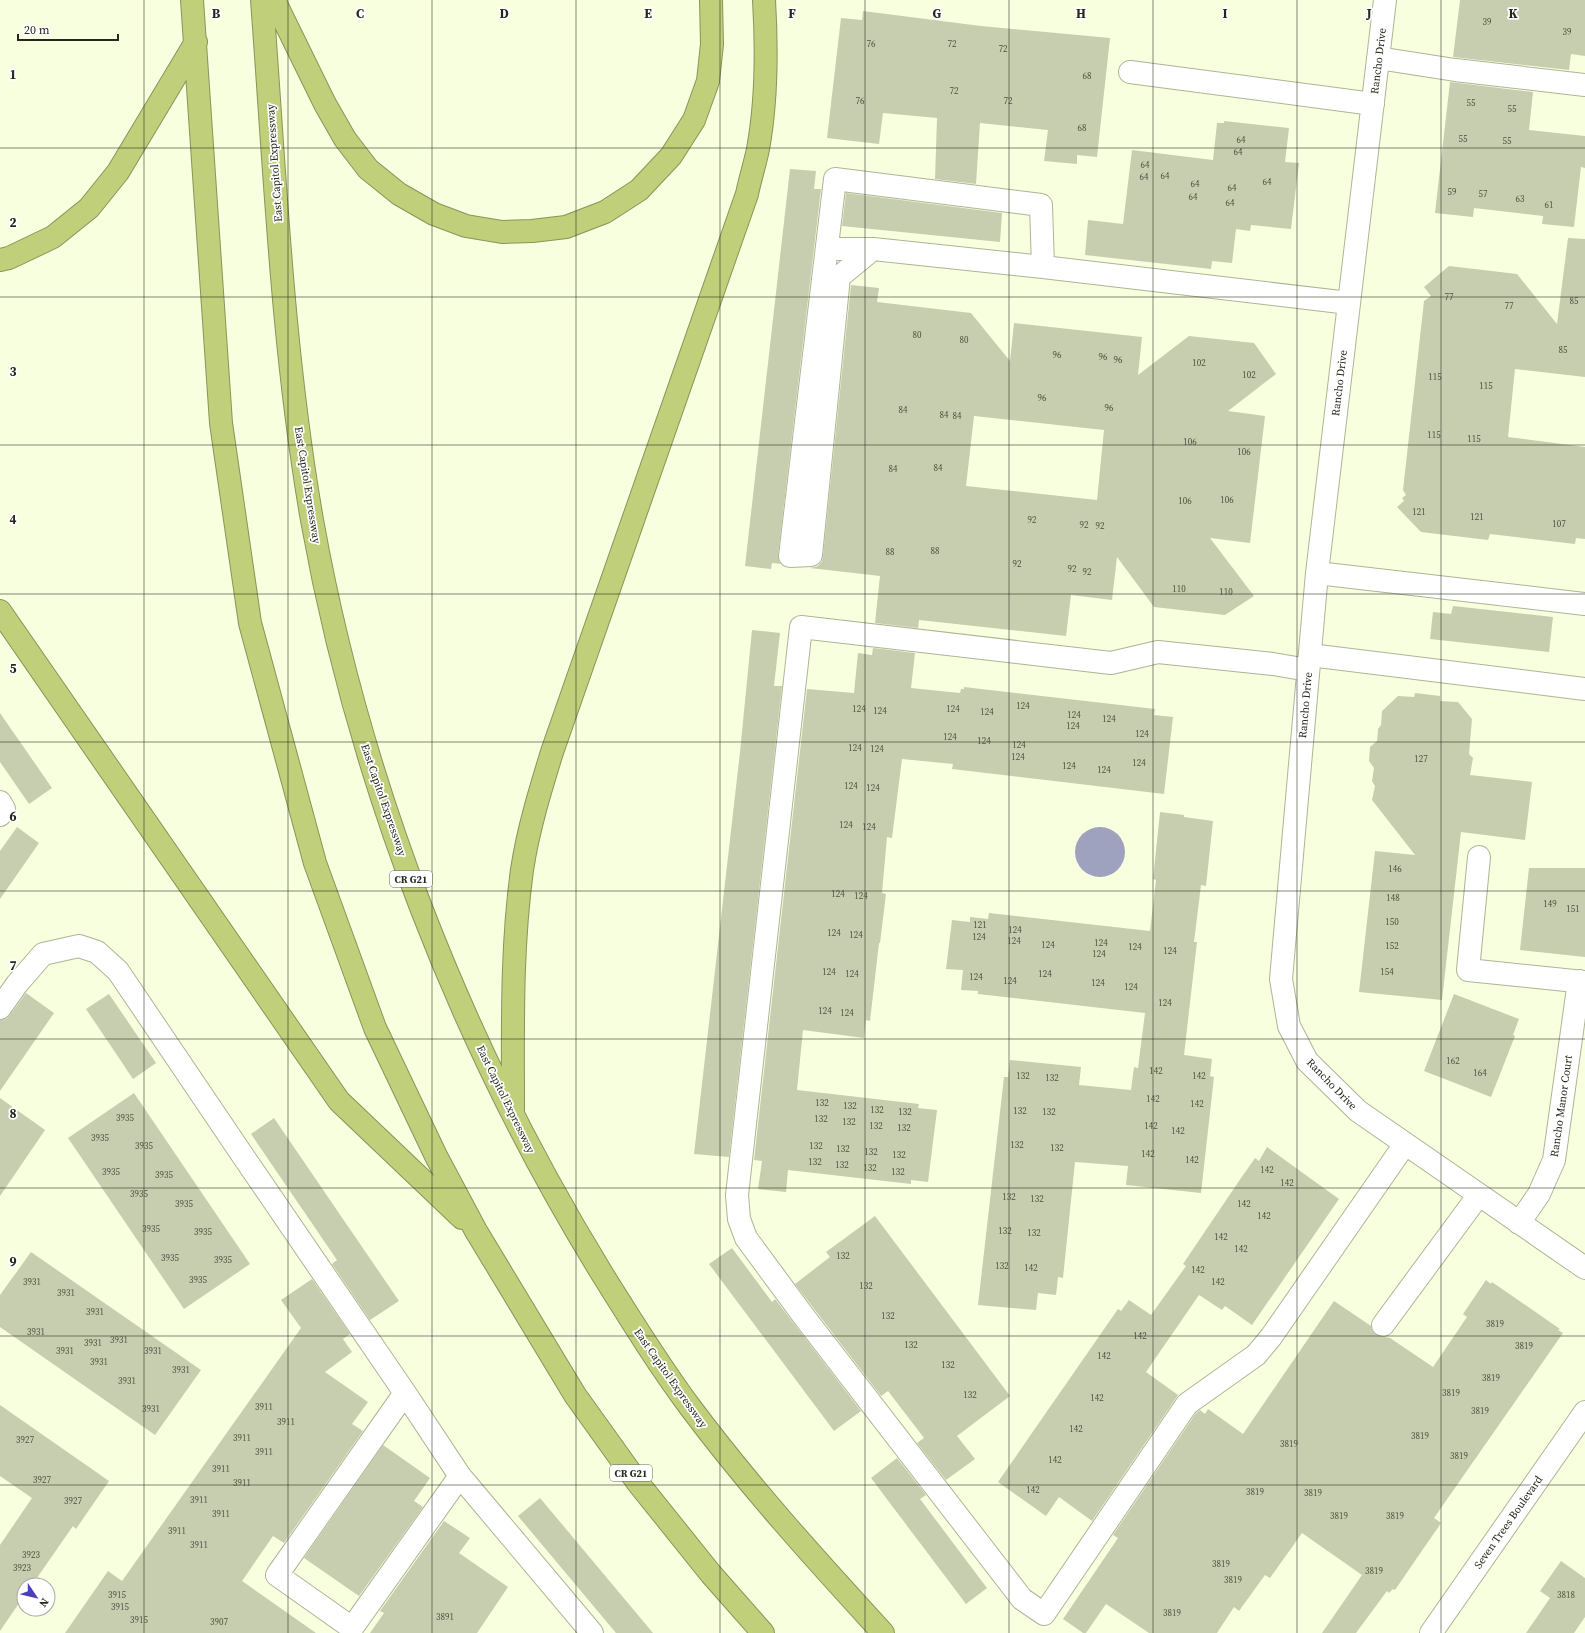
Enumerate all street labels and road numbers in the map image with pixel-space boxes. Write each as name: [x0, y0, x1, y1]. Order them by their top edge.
street label: Rancho Drive: [1367, 27, 1390, 95]
street label: East Capitol Expressway: [263, 103, 286, 222]
street label: Rancho Drive: [1328, 349, 1351, 417]
street label: East Capitol Expressway: [291, 426, 324, 545]
street label: Rancho Drive: [1295, 671, 1316, 739]
street label: East Capitol Expressway: [357, 742, 410, 859]
road number: CR G21: [390, 871, 432, 887]
street label: East Capitol Expressway: [473, 1043, 538, 1156]
street label: Rancho Manor Court: [1547, 1054, 1576, 1158]
street label: Rancho Drive: [1303, 1055, 1360, 1114]
street label: East Capitol Expressway: [631, 1326, 711, 1431]
road number: CR G21: [610, 1465, 652, 1481]
street label: Seven Trees Boulevard: [1471, 1472, 1547, 1572]

